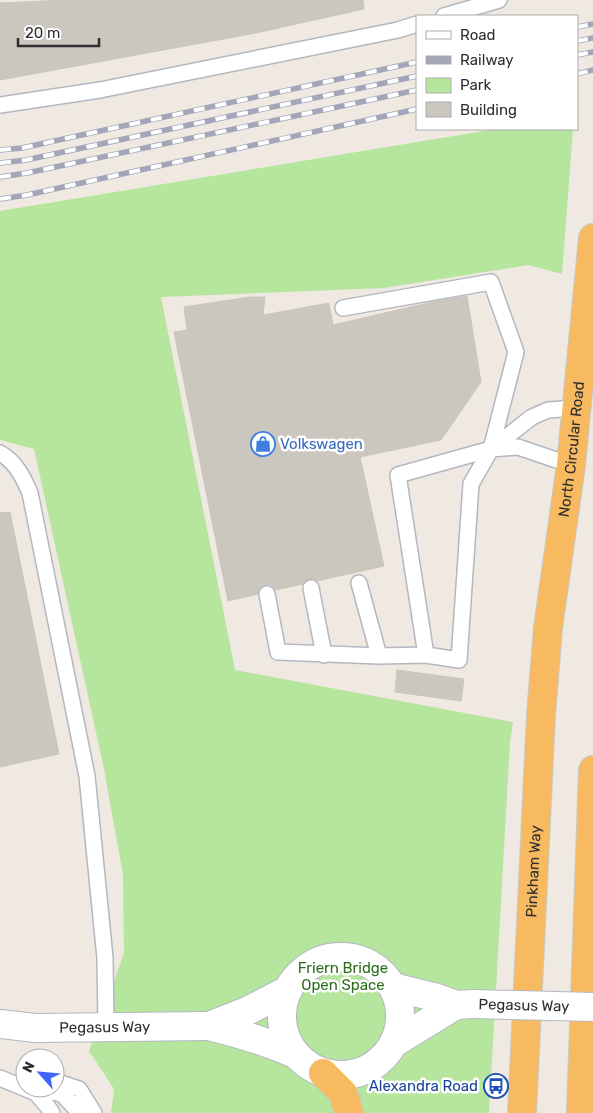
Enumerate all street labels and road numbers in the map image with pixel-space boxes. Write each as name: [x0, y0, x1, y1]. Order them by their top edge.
street label: North Circular Road: [555, 381, 588, 518]
street label: Pinkham Way: [522, 825, 545, 918]
street label: Pegasus Way: [478, 995, 570, 1015]
street label: Pegasus Way: [59, 1018, 150, 1037]

